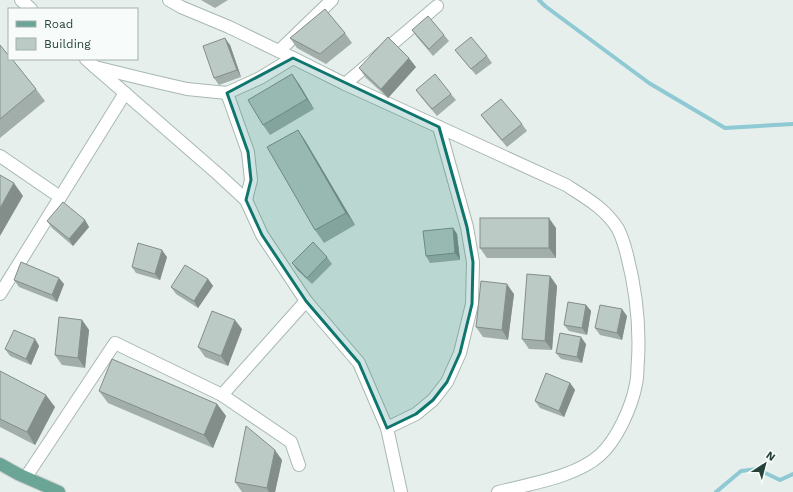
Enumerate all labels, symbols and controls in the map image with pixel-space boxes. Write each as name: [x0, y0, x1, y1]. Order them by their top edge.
legend: [8, 8, 138, 60]
text: Road: [44, 17, 73, 31]
text: Building: [44, 37, 91, 51]
north arrow: [745, 444, 785, 484]
text: N: [763, 449, 778, 464]

